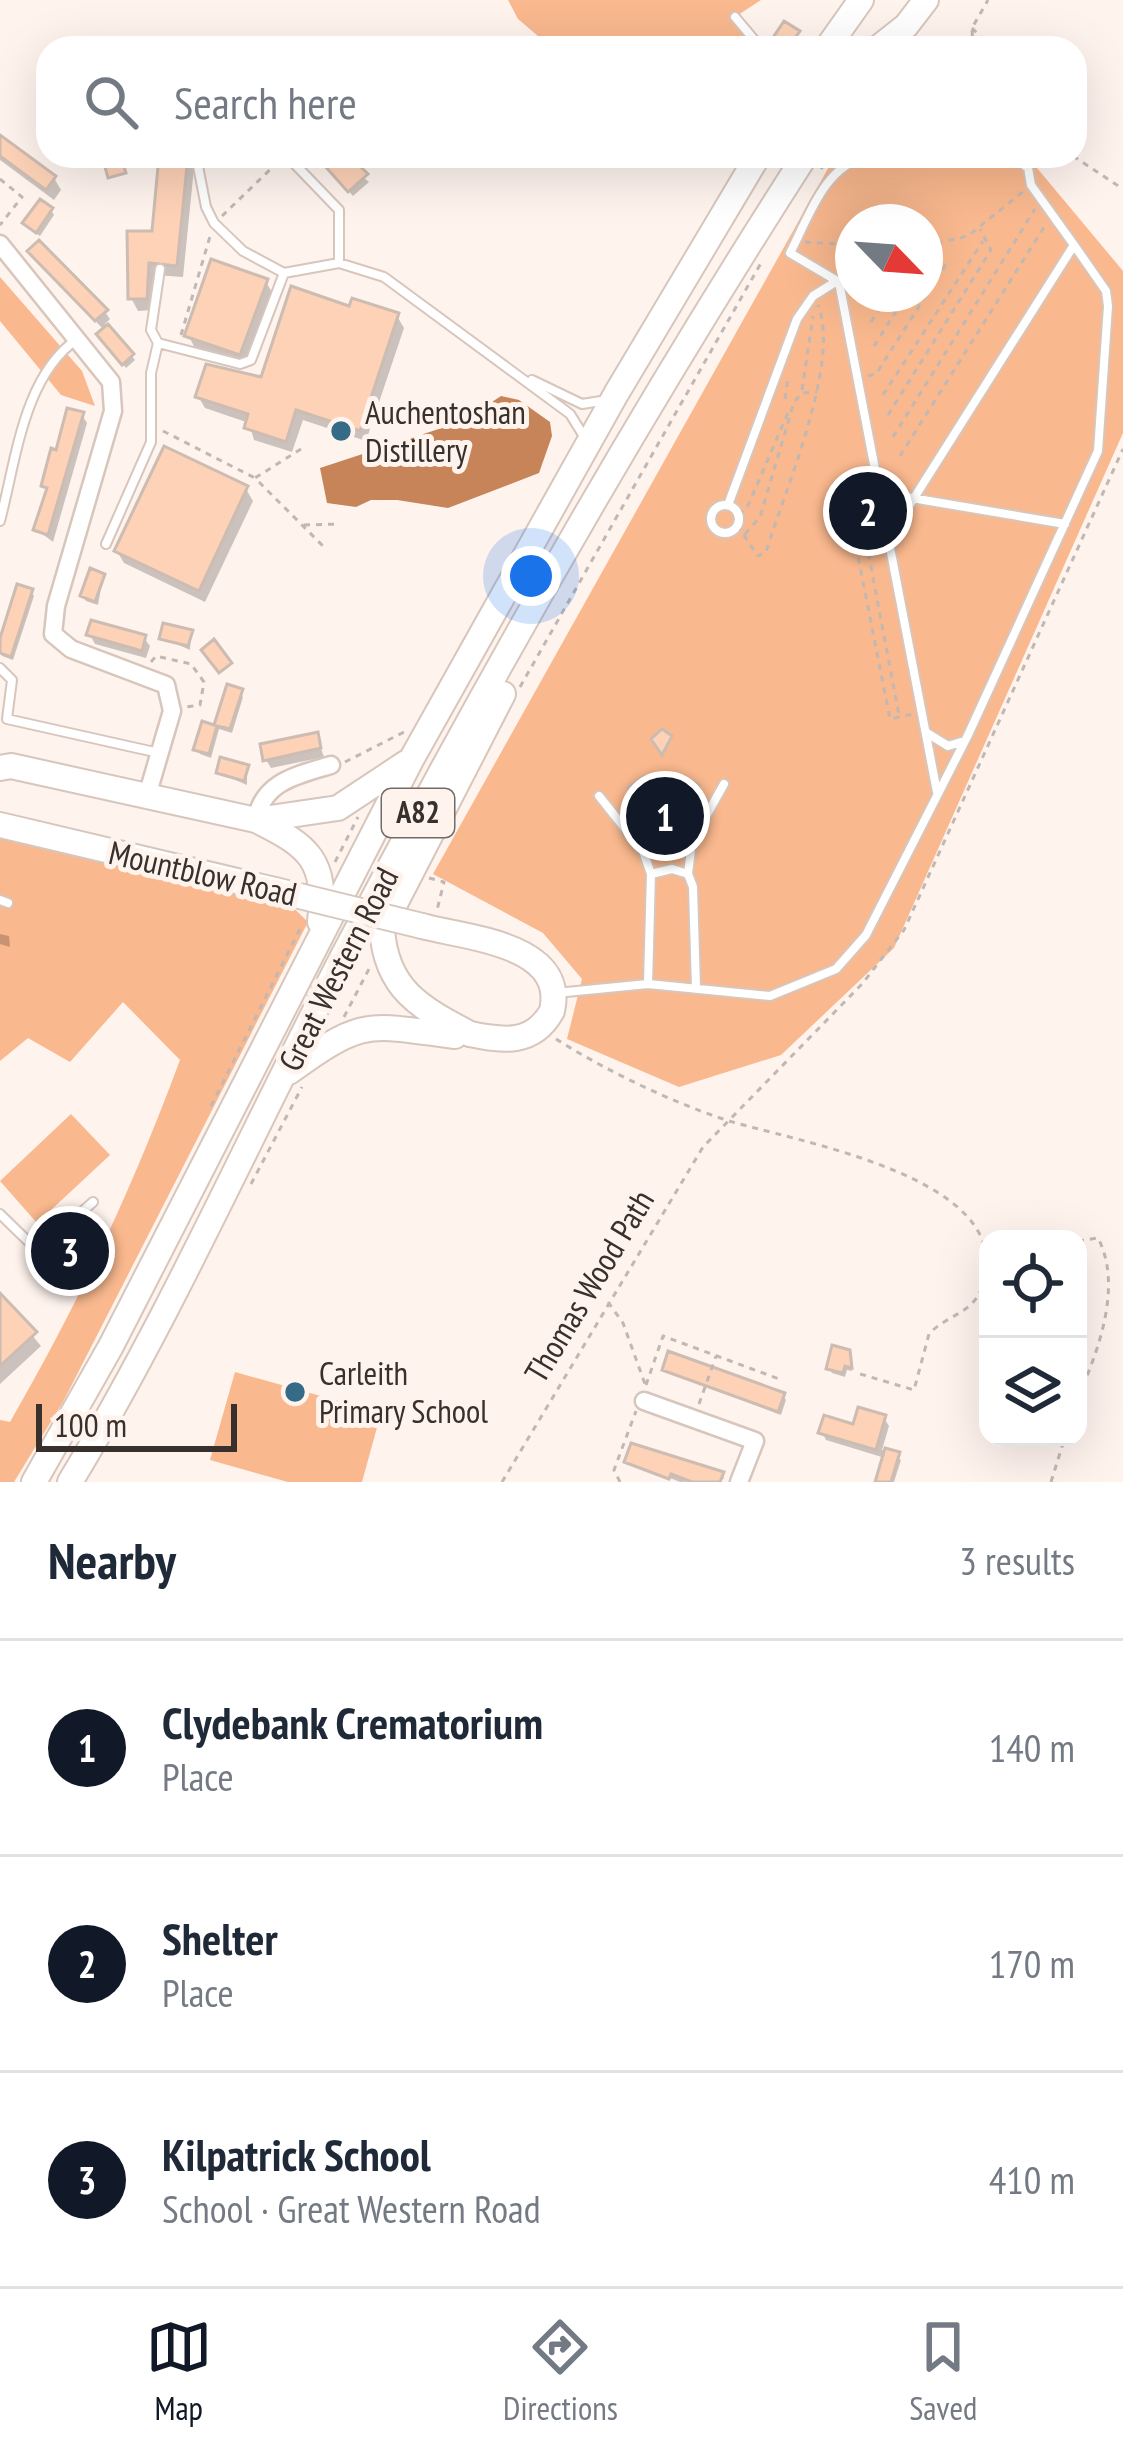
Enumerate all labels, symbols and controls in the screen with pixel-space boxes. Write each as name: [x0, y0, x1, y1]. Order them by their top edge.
search box: [36, 36, 1087, 168]
icon: search: [78, 69, 144, 135]
text: Search here: [174, 73, 357, 131]
north arrow: [835, 204, 943, 312]
place label: Auchentoshan Distillery: [365, 390, 526, 471]
marker: Auchentoshan Distillery: [328, 418, 354, 444]
pin: 2: [829, 466, 907, 556]
your location: [501, 546, 561, 606]
pin: 1: [626, 771, 704, 861]
road number: A82: [382, 789, 454, 837]
street label: Mountblow Road: [105, 830, 301, 915]
street label: Great Western Road: [268, 860, 407, 1078]
street label: Thomas Wood Path: [514, 1181, 663, 1390]
pin: 3: [31, 1206, 109, 1296]
map controls: [979, 1230, 1087, 1446]
button: locate: [979, 1230, 1087, 1338]
button: layers: [979, 1338, 1087, 1446]
place label: Carleith Primary School: [319, 1351, 488, 1432]
marker: Carleith Primary School: [282, 1379, 308, 1405]
scale bar: [36, 1398, 237, 1451]
text: 100 m: [54, 1403, 127, 1446]
text: Nearby: [48, 1527, 176, 1593]
text: 3 results: [959, 1535, 1075, 1586]
text: Clydebank Crematorium: [162, 1693, 543, 1751]
text: 1: [78, 1722, 96, 1773]
text: 140 m: [989, 1722, 1075, 1773]
text: Place: [162, 1751, 234, 1802]
text: Shelter: [162, 1909, 278, 1967]
text: 2: [78, 1938, 96, 1989]
text: 170 m: [989, 1938, 1075, 1989]
text: Place: [162, 1967, 234, 2018]
text: Kilpatrick School: [162, 2125, 431, 2183]
text: 3: [78, 2154, 96, 2205]
text: 410 m: [989, 2154, 1075, 2205]
text: School · Great Western Road: [162, 2183, 541, 2234]
tab: Map: [146, 2314, 212, 2429]
tab: Directions: [503, 2314, 618, 2429]
tab: Saved: [909, 2314, 977, 2429]

